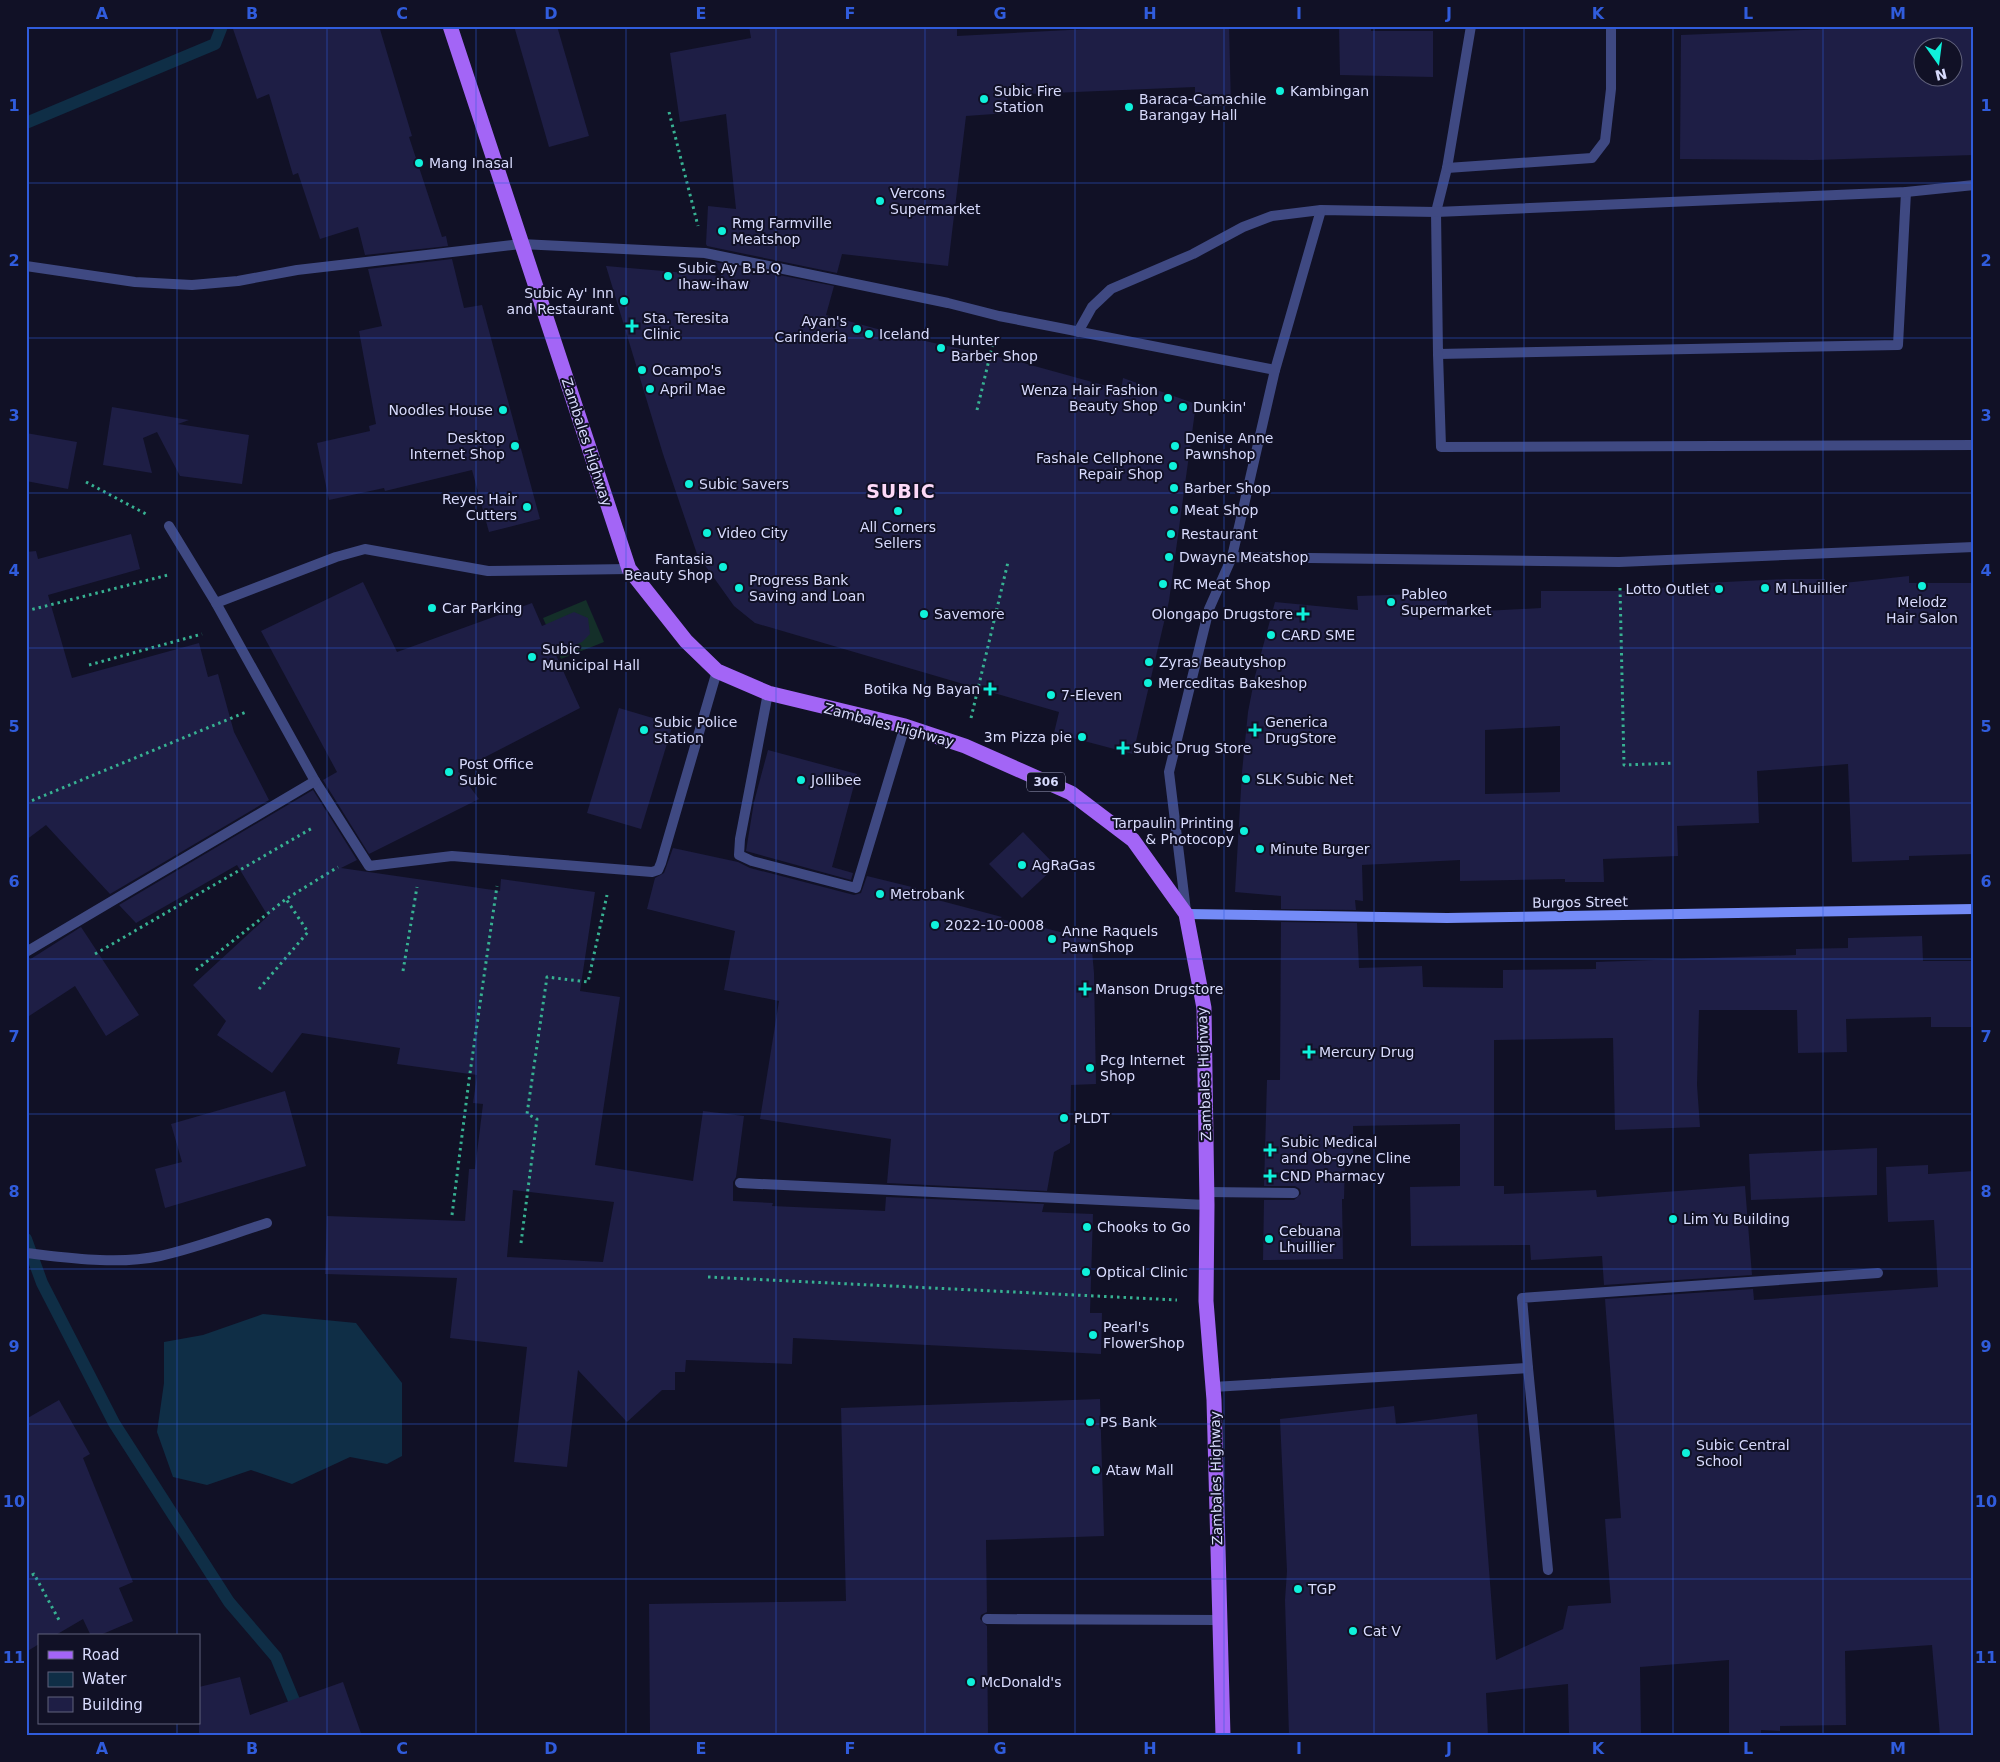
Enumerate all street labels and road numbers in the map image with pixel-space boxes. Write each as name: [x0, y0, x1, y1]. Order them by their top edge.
street label: Zambales Highway: [559, 376, 615, 508]
street label: Zambales Highway: [822, 700, 956, 750]
road number: 306: [1027, 772, 1065, 792]
street label: Burgos Street: [1532, 893, 1628, 911]
street label: Zambales Highway: [1194, 1007, 1214, 1141]
street label: Zambales Highway: [1207, 1411, 1225, 1545]

